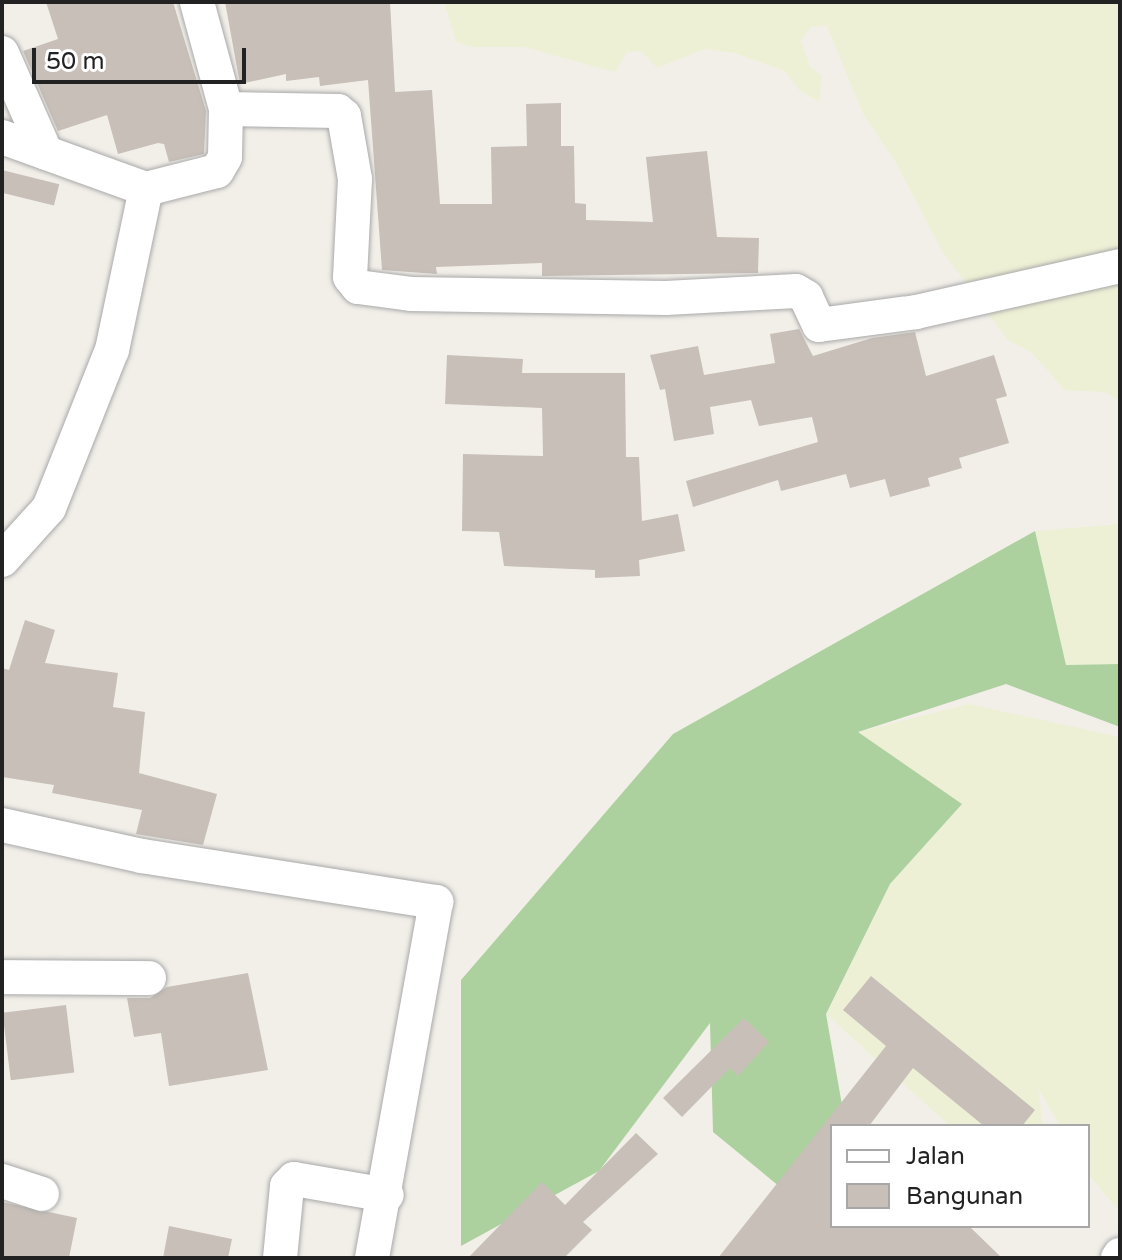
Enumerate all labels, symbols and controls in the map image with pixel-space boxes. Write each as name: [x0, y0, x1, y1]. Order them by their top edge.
scale bar: [36, 32, 250, 82]
text: 50 m: [46, 47, 104, 76]
legend: [830, 1124, 1090, 1228]
text: Jalan: [906, 1142, 965, 1171]
text: Bangunan: [906, 1182, 1023, 1211]

